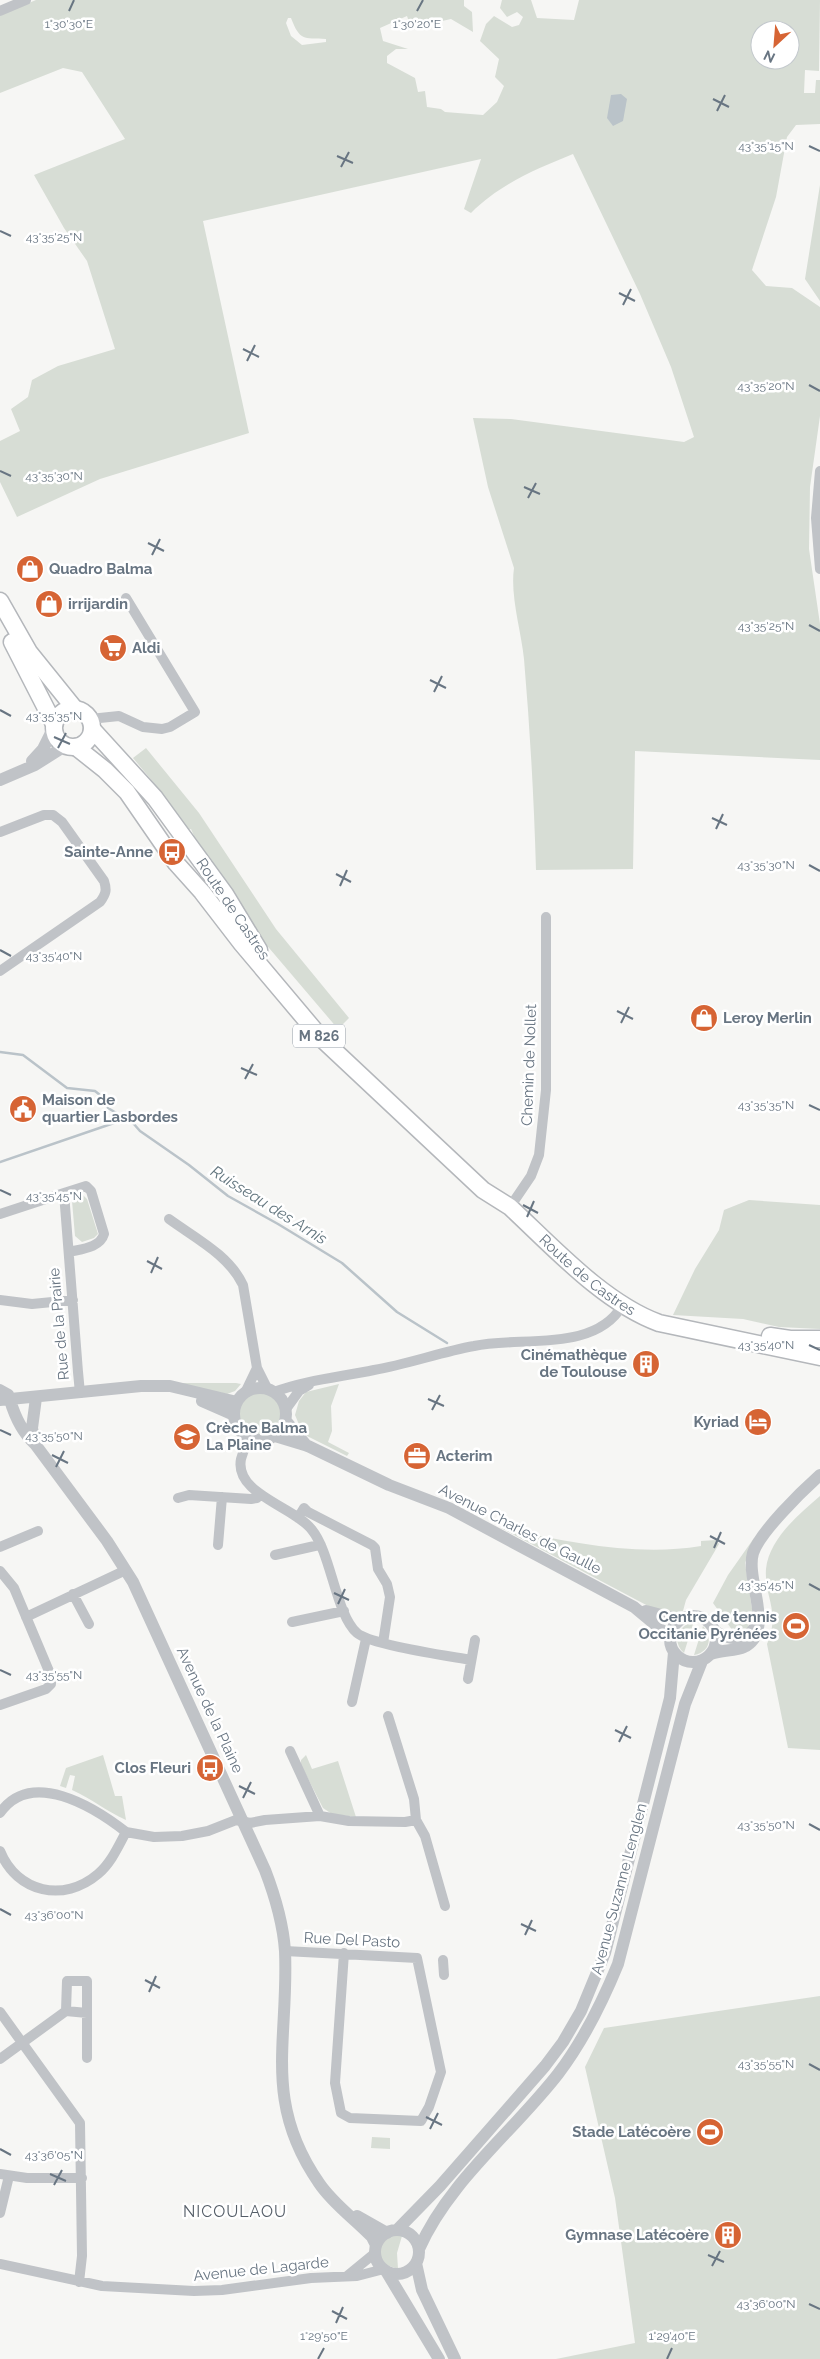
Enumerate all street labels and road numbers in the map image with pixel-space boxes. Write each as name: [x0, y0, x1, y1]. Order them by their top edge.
street label: Route de Castres: [192, 855, 274, 963]
street label: Chemin de Nollet: [518, 1004, 540, 1126]
road number: M 826: [293, 1024, 345, 1048]
street label: Route de Castres: [535, 1231, 639, 1319]
street label: Rue de la Prairie: [45, 1267, 73, 1381]
street label: Avenue Charles de Gaulle: [436, 1480, 604, 1578]
street label: Avenue de la Plaine: [173, 1644, 247, 1776]
street label: Avenue Suzanne Lenglen: [587, 1801, 651, 1977]
street label: Rue Del Pasto: [303, 1928, 401, 1952]
street label: Avenue de Lagarde: [192, 2253, 330, 2285]

